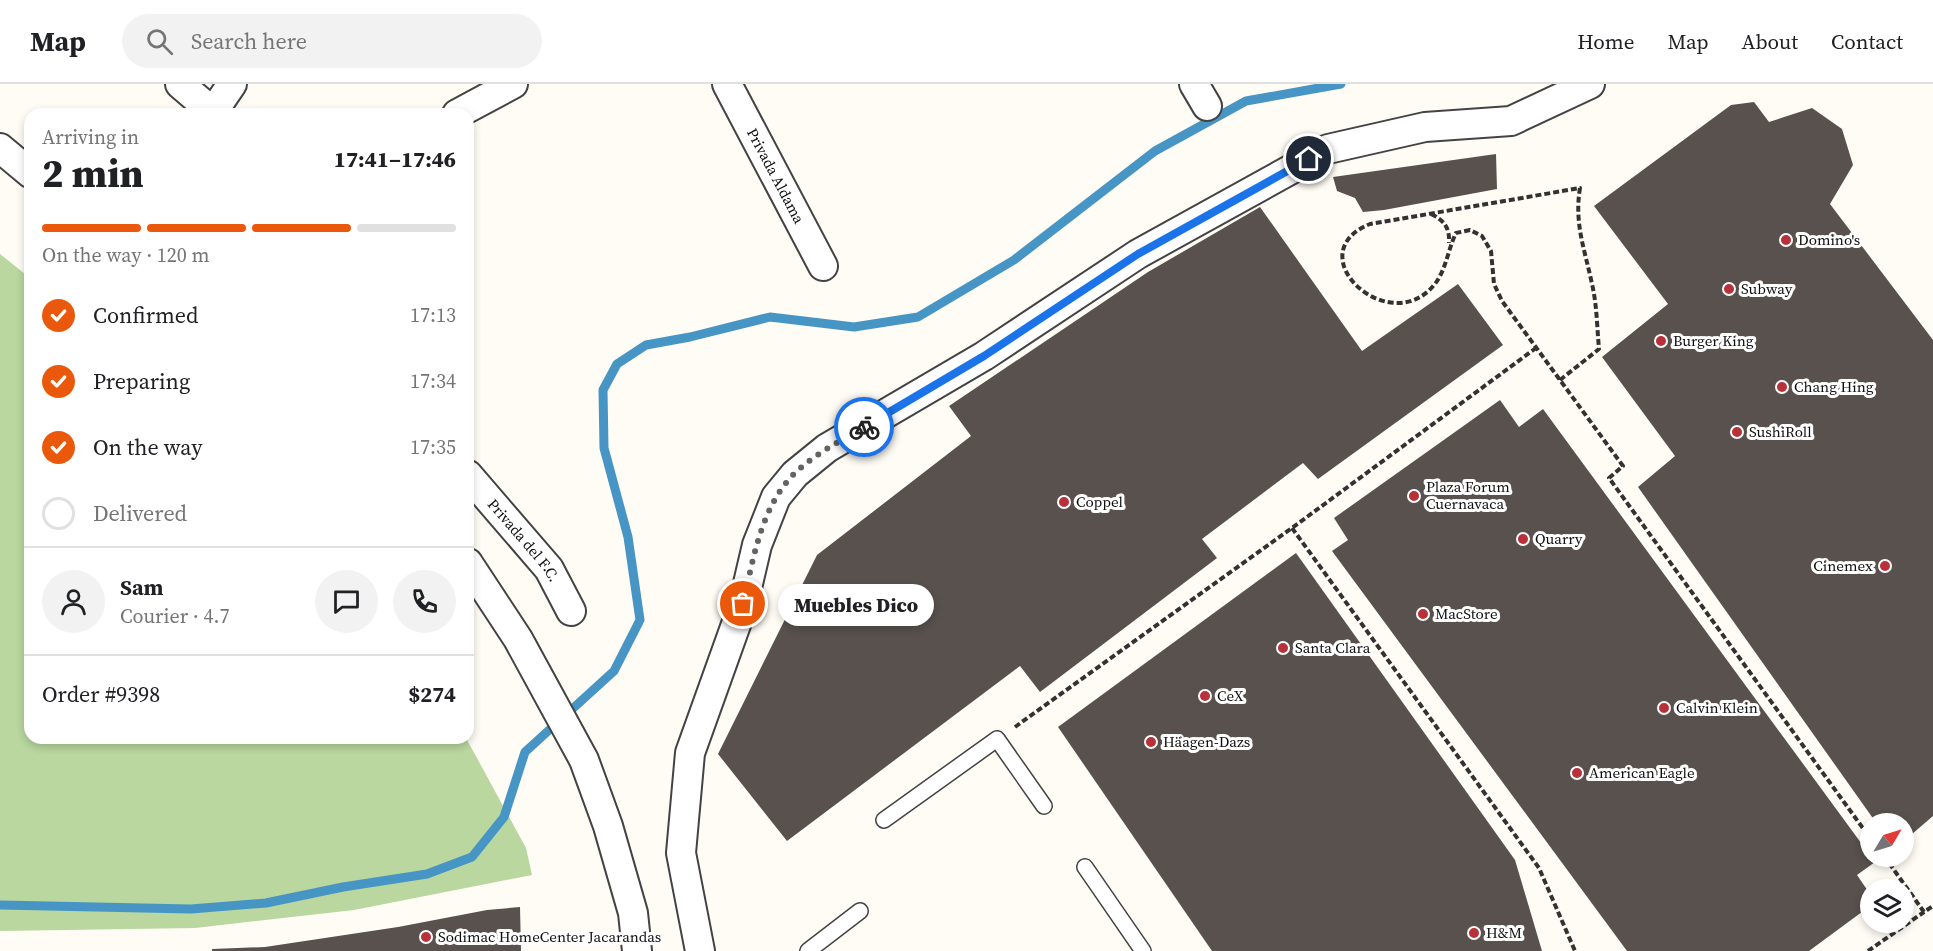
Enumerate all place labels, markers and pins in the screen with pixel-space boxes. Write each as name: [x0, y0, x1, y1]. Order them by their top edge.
pin: [1283, 133, 1334, 184]
place label: Domino's: [1798, 229, 1860, 250]
marker: Domino's: [1779, 233, 1793, 247]
place label: Subway: [1741, 278, 1793, 299]
marker: Subway: [1722, 282, 1736, 296]
place label: Burger King: [1673, 330, 1754, 351]
marker: Burger King: [1654, 334, 1668, 348]
place label: Chang Hing: [1794, 376, 1874, 397]
marker: Chang Hing: [1775, 380, 1789, 394]
place label: SushiRoll: [1749, 421, 1812, 442]
marker: SushiRoll: [1730, 425, 1744, 439]
place label: Plaza Forum Cuernavaca: [1426, 476, 1510, 514]
marker: Plaza Forum Cuernavaca: [1407, 489, 1421, 503]
place label: Coppel: [1076, 491, 1123, 512]
marker: Coppel: [1057, 495, 1071, 509]
place label: Quarry: [1535, 528, 1583, 549]
marker: Quarry: [1516, 532, 1530, 546]
place label: Cinemex: [1813, 555, 1873, 576]
marker: Cinemex: [1878, 559, 1892, 573]
pin: [717, 578, 768, 629]
callout: Muebles Dico: [779, 583, 935, 625]
place label: MacStore: [1435, 603, 1498, 624]
marker: MacStore: [1416, 607, 1430, 621]
place label: Santa Clara: [1295, 637, 1371, 658]
marker: Santa Clara: [1276, 641, 1290, 655]
place label: CeX: [1217, 685, 1244, 706]
marker: CeX: [1198, 689, 1212, 703]
place label: Calvin Klein: [1676, 697, 1758, 718]
marker: Calvin Klein: [1657, 701, 1671, 715]
place label: Häagen-Dazs: [1163, 731, 1250, 752]
marker: Häagen-Dazs: [1144, 735, 1158, 749]
place label: American Eagle: [1589, 762, 1695, 783]
marker: American Eagle: [1570, 766, 1584, 780]
place label: H&M: [1486, 922, 1522, 943]
place label: Sodimac HomeCenter Jacarandas: [438, 926, 661, 947]
marker: H&M: [1467, 926, 1481, 940]
marker: Sodimac HomeCenter Jacarandas: [419, 930, 433, 944]

